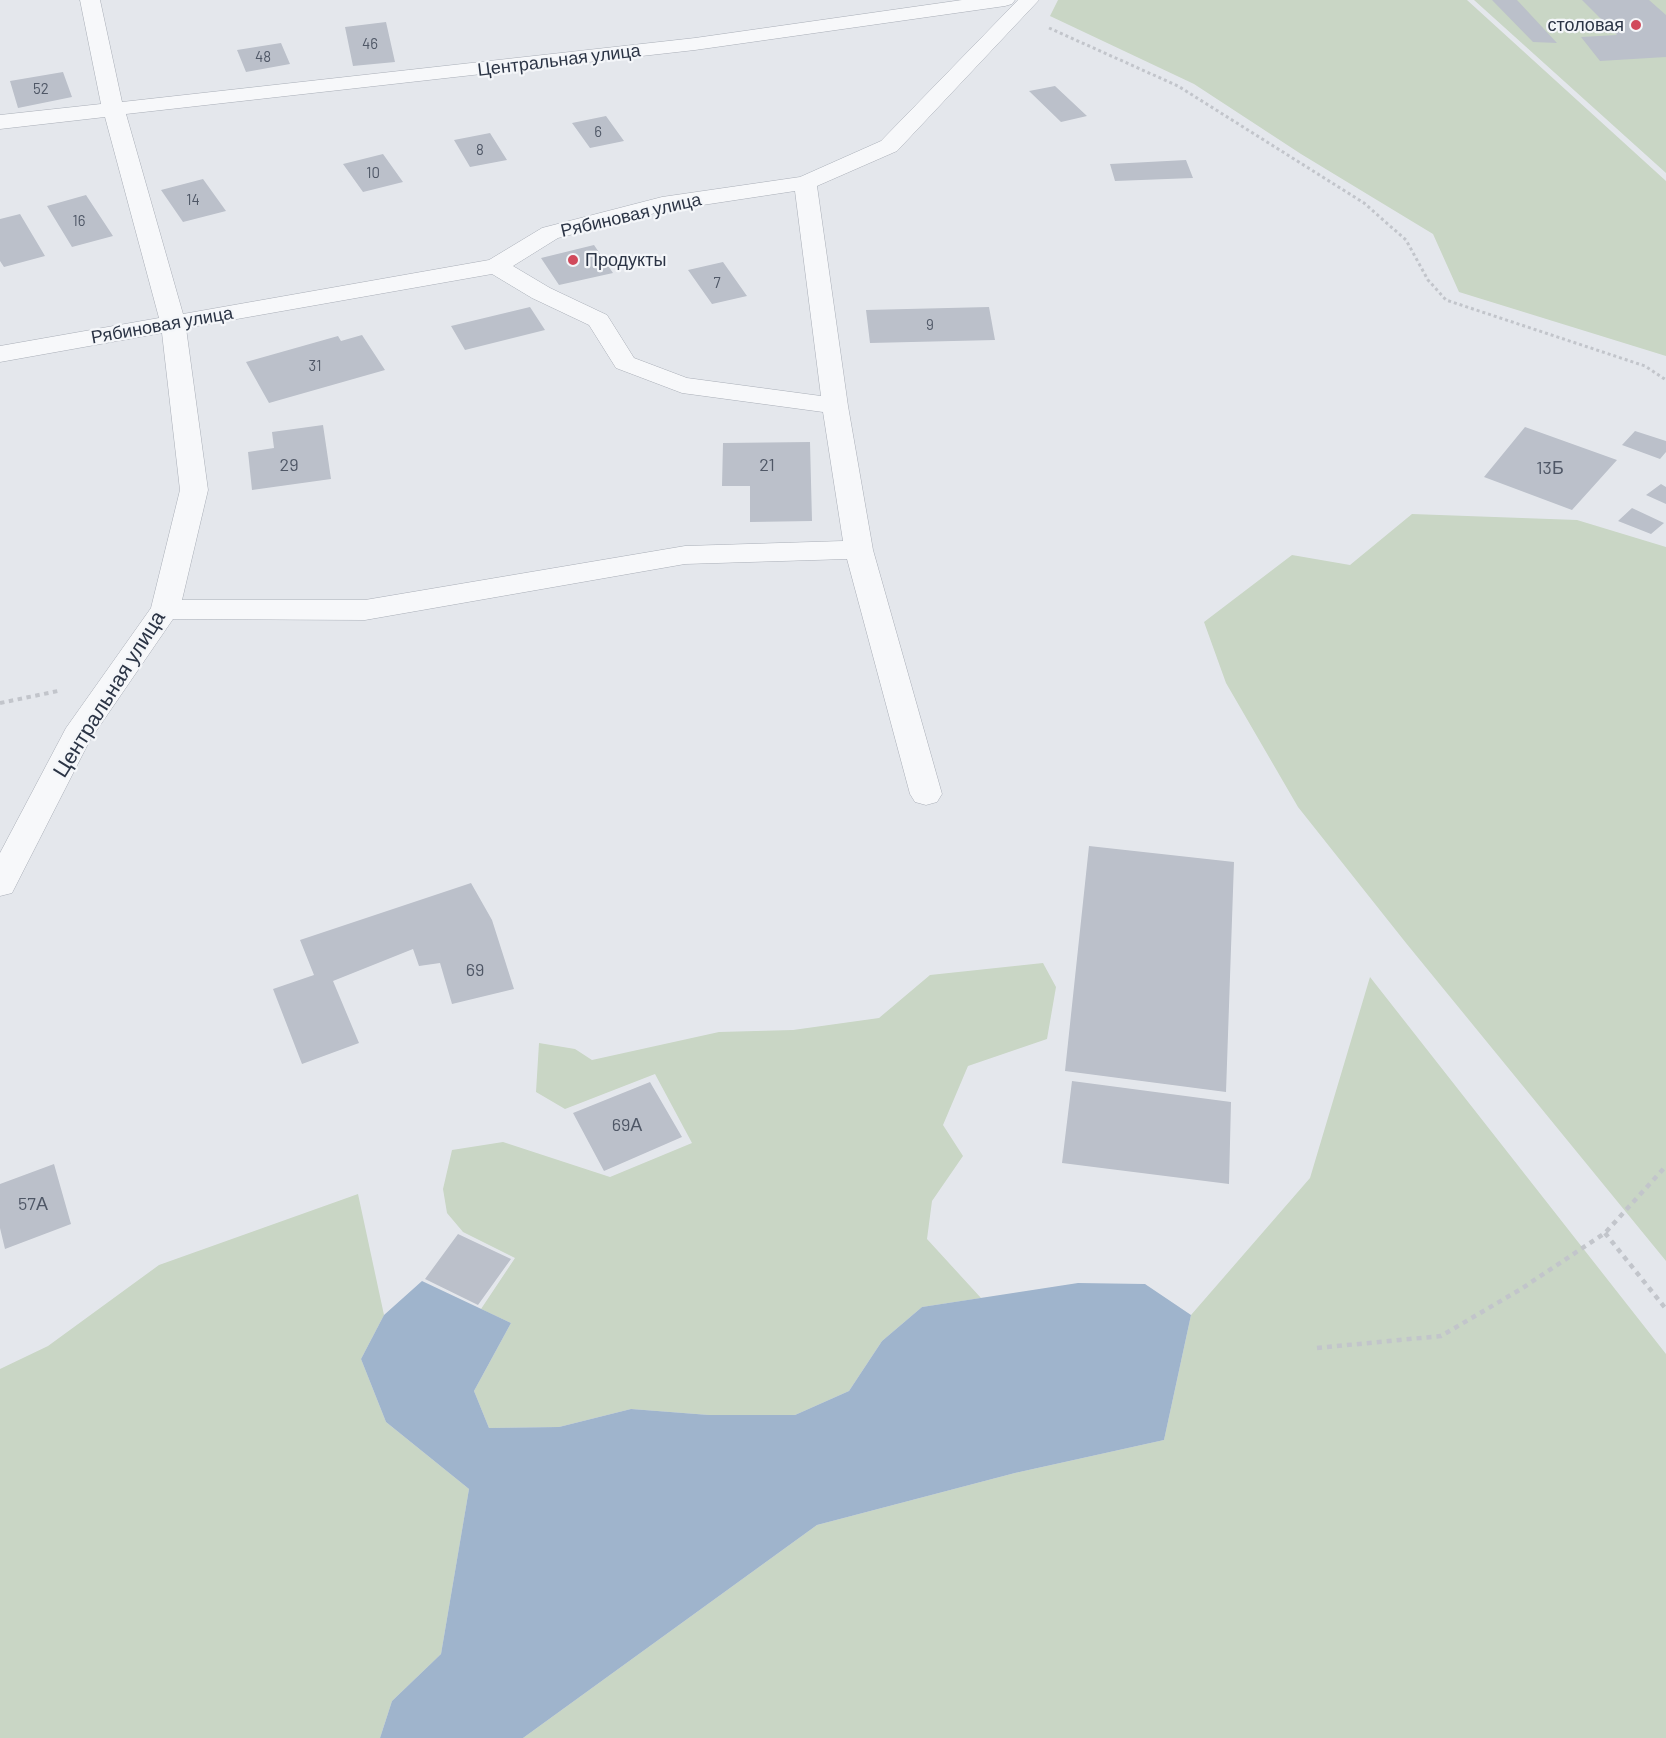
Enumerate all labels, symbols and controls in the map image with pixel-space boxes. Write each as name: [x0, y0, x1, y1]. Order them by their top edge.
place label: столовая: [1548, 14, 1624, 36]
marker: столовая: [1629, 18, 1643, 32]
house number: 46: [362, 35, 378, 53]
street label: Центральная улица: [476, 39, 642, 81]
house number: 48: [255, 48, 271, 66]
house number: 52: [33, 80, 49, 98]
house number: 6: [594, 123, 602, 141]
house number: 8: [476, 141, 484, 159]
house number: 10: [366, 164, 380, 182]
street label: Рябиновая улица: [559, 188, 703, 242]
house number: 14: [186, 191, 200, 209]
house number: 16: [73, 212, 85, 230]
place label: Продукты: [585, 249, 666, 271]
marker: Продукты: [566, 253, 580, 267]
house number: 7: [713, 274, 721, 292]
street label: Рябиновая улица: [89, 302, 235, 348]
house number: 9: [926, 316, 934, 334]
house number: 31: [309, 357, 321, 375]
house number: 29: [279, 454, 299, 476]
house number: 21: [759, 454, 775, 476]
house number: 13Б: [1536, 457, 1564, 479]
street label: Центральная улица: [48, 606, 170, 782]
house number: 69: [466, 959, 484, 981]
house number: 69А: [612, 1114, 642, 1136]
house number: 57А: [18, 1193, 48, 1215]

